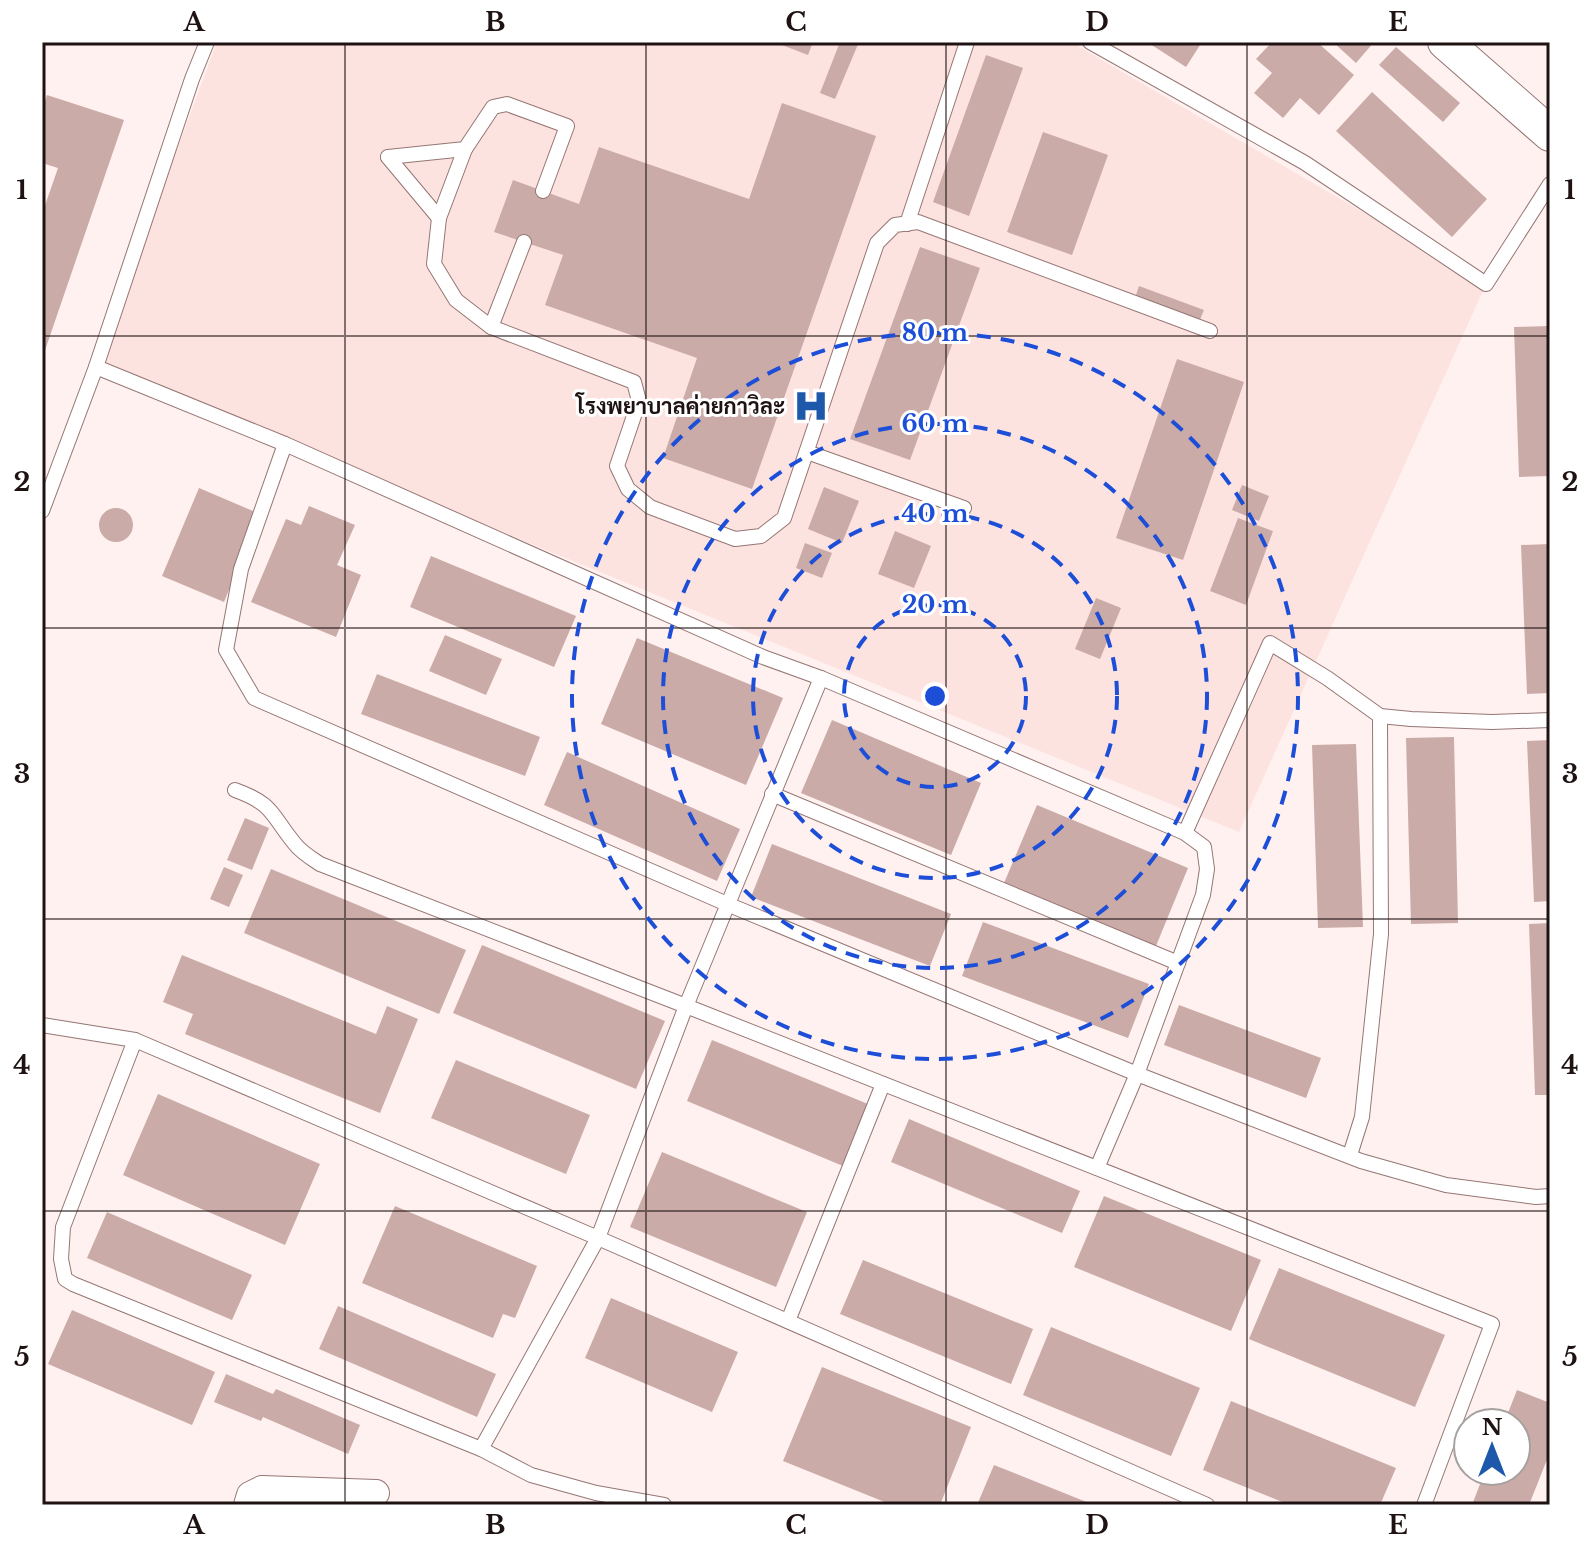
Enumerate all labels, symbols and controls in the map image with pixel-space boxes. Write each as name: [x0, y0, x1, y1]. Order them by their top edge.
text: A: [182, 6, 205, 38]
text: B: [485, 6, 505, 38]
text: C: [785, 6, 807, 38]
text: D: [1085, 6, 1109, 38]
text: E: [1388, 6, 1408, 38]
text: 1: [16, 174, 28, 206]
text: 1: [1564, 174, 1576, 206]
text: 80 m: [902, 318, 969, 347]
hospital icon: โรงพยาบาลค่ายกาวิละ: [792, 387, 830, 425]
place label: โรงพยาบาลค่ายกาวิละ: [574, 392, 785, 420]
text: 60 m: [901, 409, 969, 438]
text: 2: [14, 466, 30, 498]
text: 2: [1562, 466, 1578, 498]
text: 40 m: [902, 499, 969, 528]
text: 20 m: [902, 590, 969, 619]
centre of rings: [921, 682, 949, 710]
text: 3: [14, 758, 30, 790]
text: 3: [1562, 758, 1578, 790]
text: 4: [13, 1049, 31, 1081]
text: 4: [1561, 1049, 1579, 1081]
text: 5: [14, 1341, 30, 1373]
text: 5: [1562, 1341, 1578, 1373]
north arrow: [1452, 1407, 1532, 1487]
text: N: [1482, 1414, 1503, 1441]
text: A: [182, 1509, 205, 1541]
text: B: [485, 1509, 505, 1541]
text: C: [785, 1509, 807, 1541]
text: D: [1085, 1509, 1109, 1541]
text: E: [1388, 1509, 1408, 1541]

